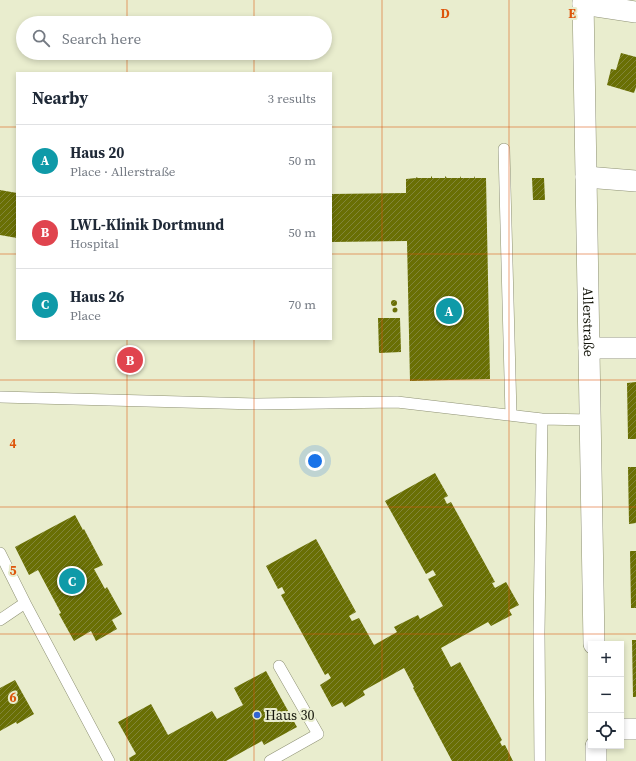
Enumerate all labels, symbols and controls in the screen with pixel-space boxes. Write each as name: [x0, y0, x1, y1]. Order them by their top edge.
text: D: [440, 5, 450, 22]
text: E: [568, 5, 576, 22]
search box: [16, 16, 332, 60]
icon: search: [30, 27, 52, 49]
text: Search here: [62, 28, 141, 49]
text: Nearby: [32, 86, 88, 110]
text: 3 results: [268, 90, 316, 107]
text: Haus 20: [70, 142, 124, 163]
text: A: [41, 152, 49, 169]
text: 50 m: [288, 152, 316, 169]
text: Place · Allerstraße: [70, 163, 176, 180]
text: LWL-Klinik Dortmund: [70, 214, 224, 235]
text: B: [41, 224, 49, 241]
text: 50 m: [288, 224, 316, 241]
text: Hospital: [70, 235, 119, 252]
text: Haus 26: [70, 286, 124, 307]
street label: Allerstraße: [578, 287, 599, 357]
text: C: [41, 296, 49, 313]
text: 70 m: [288, 296, 316, 313]
pin: A: [436, 296, 462, 326]
text: Place: [70, 307, 101, 324]
pin: B: [117, 345, 143, 375]
text: 4: [9, 435, 17, 452]
your location: [305, 451, 325, 471]
text: 5: [9, 562, 17, 579]
pin: C: [59, 566, 85, 596]
map controls: [588, 641, 624, 749]
button: +: [588, 641, 624, 677]
button: −: [588, 677, 624, 713]
text: 6: [9, 689, 17, 706]
place label: Haus 30: [265, 705, 314, 725]
marker: Haus 30: [252, 710, 262, 720]
button: locate: [588, 713, 624, 749]

